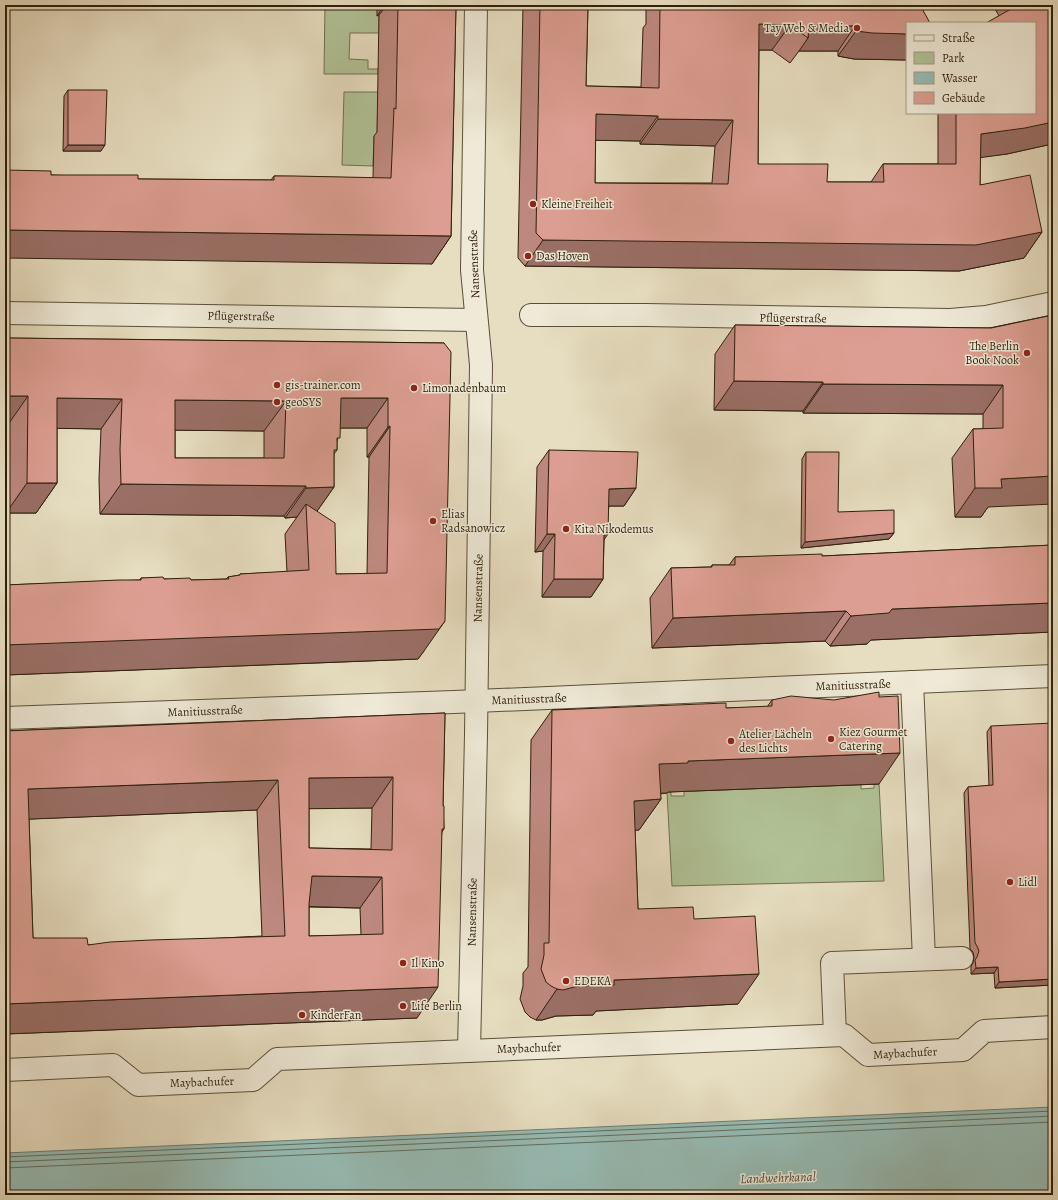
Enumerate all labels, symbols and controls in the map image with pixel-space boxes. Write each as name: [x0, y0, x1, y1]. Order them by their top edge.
place label: Tay Web & Media: [764, 20, 849, 36]
legend: [906, 22, 1036, 114]
marker: Tay Web & Media: [852, 23, 862, 33]
text: Straße: [942, 30, 975, 46]
text: Park: [942, 50, 965, 66]
text: Wasser: [941, 70, 978, 86]
text: Gebäude: [942, 90, 985, 106]
place label: Kleine Freiheit: [541, 196, 613, 212]
marker: Kleine Freiheit: [528, 199, 538, 209]
street label: Nansenstraße: [465, 229, 483, 299]
place label: Das Hoven: [536, 248, 589, 264]
marker: Das Hoven: [523, 251, 533, 261]
street label: Pflügerstraße: [207, 307, 275, 325]
street label: Pflügerstraße: [759, 309, 827, 327]
place label: The Berlin Book Nook: [965, 338, 1019, 368]
marker: The Berlin Book Nook: [1022, 348, 1032, 358]
place label: gis-trainer.com: [285, 377, 361, 393]
marker: gis-trainer.com: [272, 380, 282, 390]
place label: Limonadenbaum: [422, 380, 506, 396]
marker: Limonadenbaum: [409, 383, 419, 393]
place label: geoSYS: [285, 394, 322, 410]
marker: geoSYS: [272, 397, 282, 407]
place label: Elias Radsanowicz: [441, 506, 505, 536]
marker: Elias Radsanowicz: [428, 516, 438, 526]
place label: Kita Nikodemus: [574, 521, 654, 537]
marker: Kita Nikodemus: [561, 524, 571, 534]
street label: Nansenstraße: [469, 554, 487, 622]
street label: Manitiusstraße: [815, 676, 891, 694]
street label: Manitiusstraße: [491, 690, 567, 708]
street label: Manitiusstraße: [167, 702, 243, 720]
place label: Kiez Gourmet Catering: [839, 724, 907, 754]
place label: Atelier Lächeln des Lichts: [738, 726, 812, 756]
marker: Kiez Gourmet Catering: [826, 734, 836, 744]
marker: Atelier Lächeln des Lichts: [726, 736, 736, 746]
place label: Lidl: [1018, 874, 1037, 890]
marker: Lidl: [1005, 877, 1015, 887]
street label: Nansenstraße: [463, 878, 481, 946]
place label: Il Kino: [411, 955, 444, 971]
marker: Il Kino: [398, 958, 408, 968]
place label: EDEKA: [574, 973, 612, 989]
marker: EDEKA: [561, 976, 571, 986]
place label: Life Berlin: [411, 998, 462, 1014]
marker: Life Berlin: [398, 1001, 408, 1011]
place label: KinderFan: [310, 1007, 362, 1023]
marker: KinderFan: [297, 1010, 307, 1020]
street label: Maybachufer: [497, 1039, 562, 1057]
street label: Maybachufer: [873, 1043, 938, 1063]
street label: Maybachufer: [170, 1073, 235, 1091]
water label: Landwehrkanal: [740, 1168, 817, 1187]

